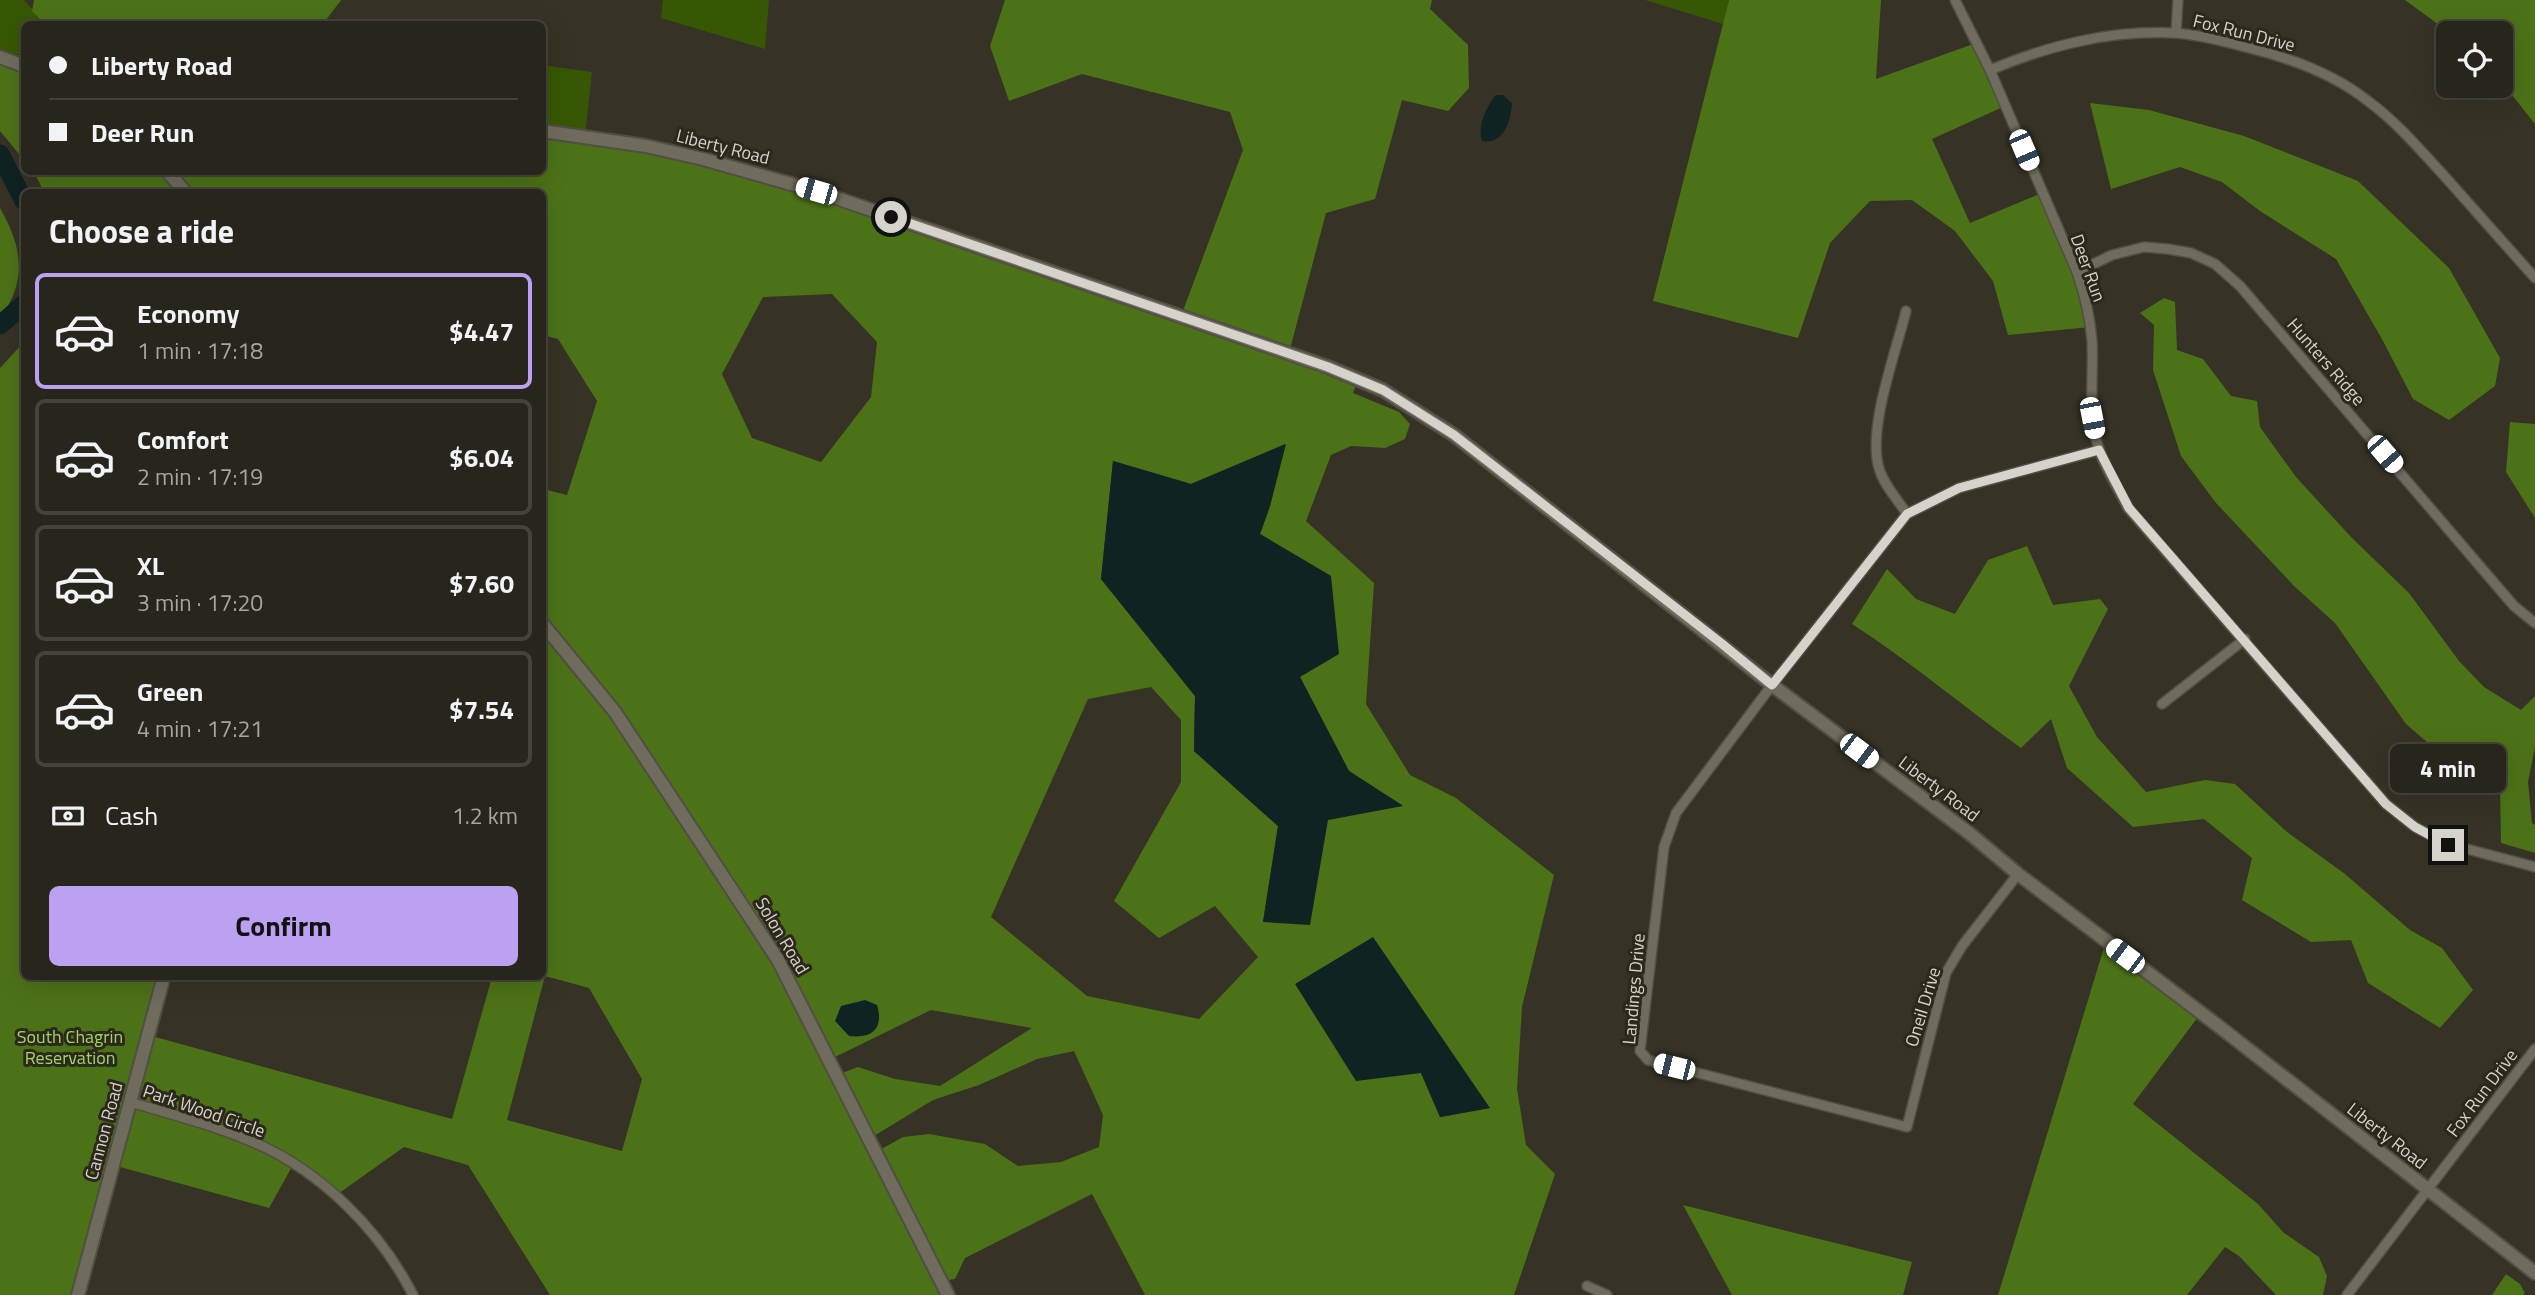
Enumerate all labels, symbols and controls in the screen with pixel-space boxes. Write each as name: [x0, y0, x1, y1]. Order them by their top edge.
street label: Fox Run Drive: [2190, 7, 2298, 58]
map controls: [2436, 21, 2513, 98]
button: locate: [2436, 21, 2513, 98]
text: Liberty Road: [91, 46, 233, 85]
text: Deer Run: [91, 113, 194, 152]
street label: Liberty Road: [674, 122, 773, 171]
car: [2007, 127, 2042, 173]
car: [793, 175, 840, 207]
route start: [875, 201, 907, 233]
text: Choose a ride: [49, 207, 234, 255]
street label: Deer Run: [2064, 230, 2113, 305]
text: Economy: [137, 294, 239, 333]
icon: car: [53, 300, 116, 363]
text: $4.47: [449, 312, 514, 351]
street label: Hunters Ridge: [2281, 312, 2372, 411]
text: 1 min · 17:18: [137, 333, 263, 368]
car: [2078, 395, 2107, 441]
text: Comfort: [137, 420, 229, 459]
icon: car: [53, 426, 116, 489]
car: [2364, 431, 2407, 477]
text: $6.04: [449, 438, 514, 477]
text: 2 min · 17:19: [137, 459, 263, 494]
text: XL: [137, 546, 164, 585]
icon: car: [53, 552, 116, 615]
text: $7.60: [449, 564, 514, 603]
text: 3 min · 17:20: [137, 585, 263, 620]
text: Green: [137, 672, 203, 711]
icon: car: [53, 678, 116, 741]
text: $7.54: [449, 690, 514, 729]
text: 4 min · 17:21: [137, 711, 263, 746]
car: [1836, 730, 1883, 772]
callout: 4 min: [2390, 744, 2506, 792]
street label: Liberty Road: [1893, 749, 1985, 828]
text: 4 min: [2420, 751, 2476, 786]
text: Cash: [105, 796, 158, 835]
icon: cash: [49, 797, 87, 835]
text: 1.2 km: [452, 798, 518, 833]
route end: [2432, 829, 2464, 861]
button: Confirm: [49, 886, 518, 966]
street label: Solon Road: [749, 892, 816, 979]
street label: Landings Drive: [1615, 932, 1652, 1046]
car: [2102, 935, 2149, 977]
street label: Oneil Drive: [1898, 964, 1947, 1050]
park label: South Chagrin Reservation: [17, 1023, 123, 1071]
street label: Fox Run Drive: [2439, 1043, 2524, 1142]
car: [1652, 1052, 1697, 1082]
street label: Park Wood Circle: [140, 1077, 269, 1144]
street label: Cannon Road: [78, 1079, 130, 1183]
street label: Liberty Road: [2341, 1096, 2433, 1176]

